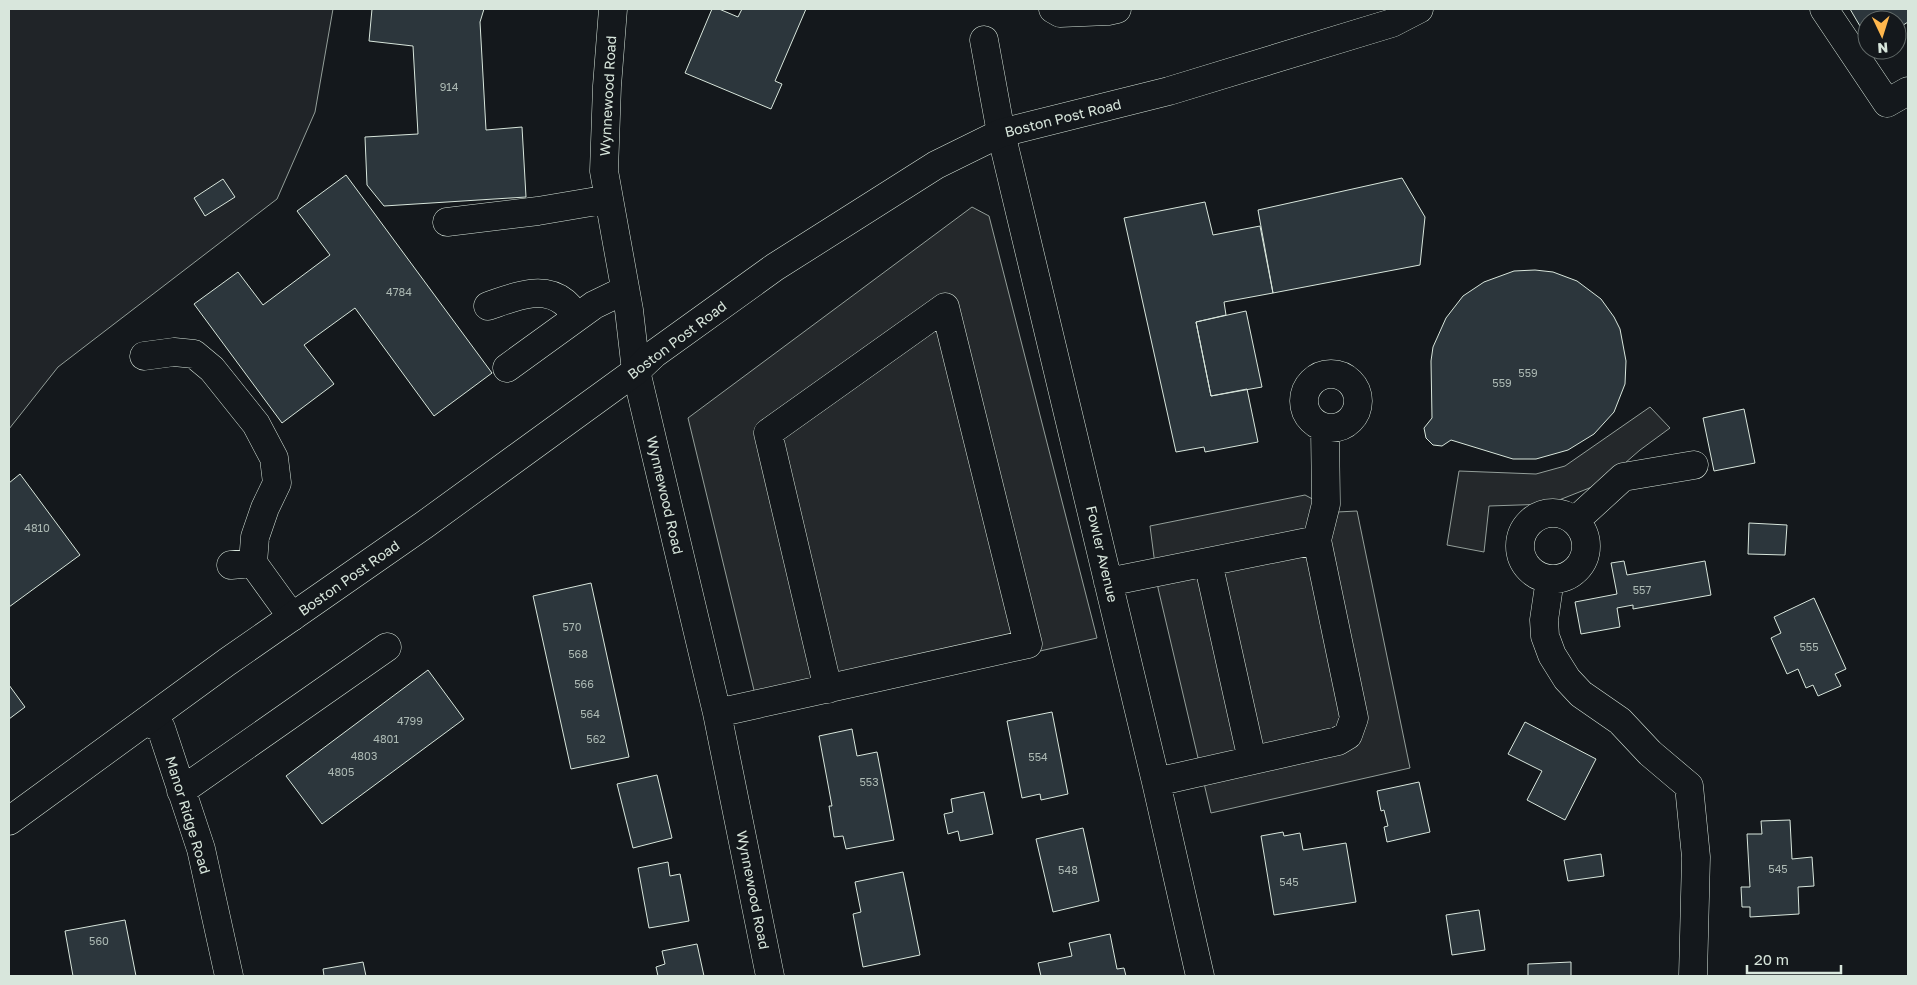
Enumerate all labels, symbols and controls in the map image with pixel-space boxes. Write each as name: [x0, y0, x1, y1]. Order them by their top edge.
north arrow: [1857, 10, 1907, 60]
street label: Wynnewood Road: [596, 35, 619, 157]
text: N: [1877, 40, 1889, 57]
house number: 914: [440, 80, 459, 93]
street label: Boston Post Road: [1003, 95, 1123, 140]
house number: 4784: [386, 285, 412, 298]
street label: Boston Post Road: [624, 297, 730, 382]
house number: 559: [1518, 366, 1538, 379]
house number: 559: [1492, 376, 1512, 389]
street label: Wynnewood Road: [644, 434, 687, 556]
street label: Fowler Avenue: [1083, 504, 1122, 604]
house number: 4810: [24, 521, 50, 534]
street label: Boston Post Road: [295, 536, 403, 619]
house number: 557: [1633, 583, 1651, 596]
house number: 570: [562, 620, 582, 633]
house number: 555: [1799, 640, 1819, 653]
house number: 568: [568, 647, 588, 660]
house number: 566: [574, 677, 594, 690]
house number: 564: [580, 707, 600, 720]
house number: 4799: [397, 714, 423, 727]
house number: 4801: [373, 732, 399, 745]
house number: 562: [586, 732, 606, 745]
house number: 4803: [351, 749, 377, 762]
house number: 554: [1028, 750, 1048, 763]
street label: Manor Ridge Road: [162, 754, 214, 876]
house number: 4805: [328, 765, 354, 778]
house number: 553: [859, 775, 879, 788]
street label: Wynnewood Road: [734, 829, 773, 951]
house number: 545: [1768, 862, 1788, 875]
house number: 548: [1058, 863, 1078, 876]
house number: 545: [1279, 875, 1299, 888]
house number: 560: [89, 934, 109, 947]
scale bar: [1747, 942, 1841, 974]
text: 20 m: [1754, 950, 1789, 968]

